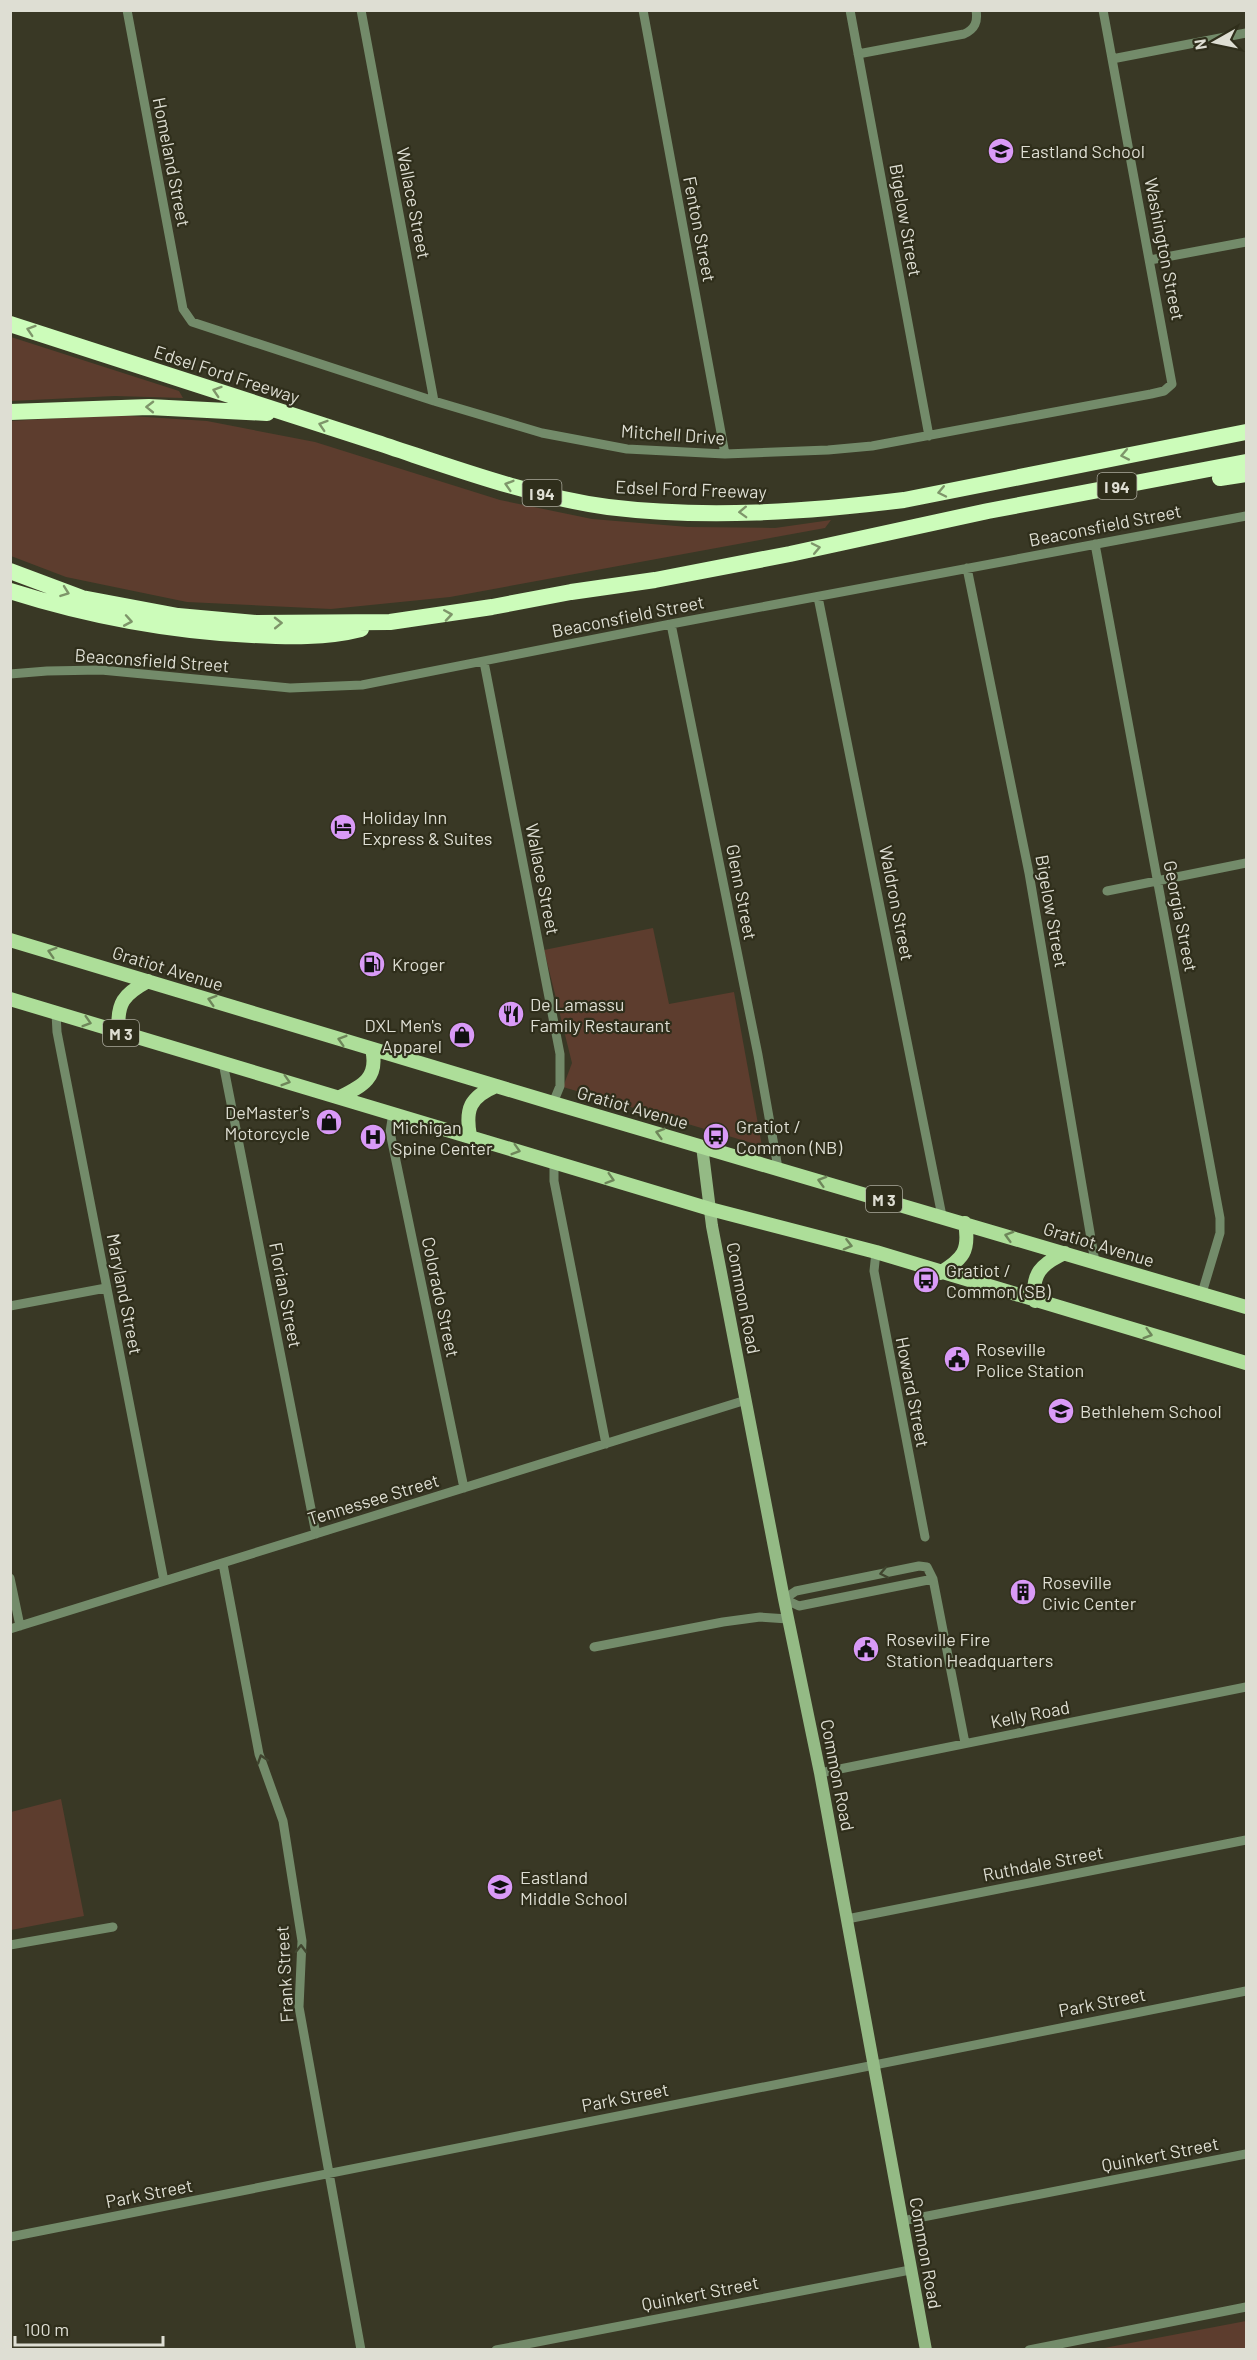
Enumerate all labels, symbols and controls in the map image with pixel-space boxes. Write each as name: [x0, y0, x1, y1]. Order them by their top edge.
north arrow: [1185, 12, 1245, 72]
text: N: [1189, 38, 1210, 51]
street label: Homeland Street: [149, 95, 195, 229]
school or university icon: Eastland School: [986, 136, 1016, 166]
place label: Eastland School: [1020, 140, 1145, 162]
street label: Wallace Street: [392, 145, 436, 261]
street label: Bigelow Street: [885, 162, 927, 278]
street label: Fenton Street: [679, 174, 721, 284]
street label: Washington Street: [1140, 176, 1190, 322]
one-way arrow: [26, 325, 37, 338]
street label: Edsel Ford Freeway: [152, 340, 302, 408]
one-way arrow: [212, 385, 223, 398]
one-way arrow: [146, 401, 155, 413]
street label: Mitchell Drive: [620, 419, 726, 449]
one-way arrow: [318, 420, 329, 432]
one-way arrow: [1120, 448, 1130, 461]
road number: I 94: [1098, 473, 1136, 499]
street label: Edsel Ford Freeway: [615, 475, 767, 503]
one-way arrow: [504, 480, 515, 492]
road number: I 94: [522, 480, 562, 506]
one-way arrow: [937, 485, 947, 498]
street label: Beaconsfield Street: [1027, 499, 1183, 551]
one-way arrow: [739, 506, 748, 519]
one-way arrow: [810, 543, 820, 556]
one-way arrow: [60, 584, 70, 597]
street label: Beaconsfield Street: [550, 590, 706, 642]
one-way arrow: [444, 609, 453, 621]
one-way arrow: [123, 614, 133, 627]
one-way arrow: [274, 617, 283, 629]
street label: Beaconsfield Street: [74, 644, 230, 676]
place label: Holiday Inn Express & Suites: [362, 806, 493, 849]
hotel icon: Holiday Inn Express & Suites: [328, 812, 358, 842]
street label: Wallace Street: [521, 821, 565, 937]
street label: Glenn Street: [722, 842, 762, 942]
street label: Waldron Street: [875, 844, 919, 962]
street label: Bigelow Street: [1031, 853, 1073, 969]
street label: Georgia Street: [1159, 858, 1203, 974]
street label: Gratiot Avenue: [110, 941, 226, 995]
one-way arrow: [47, 947, 58, 959]
fuel station icon: Kroger: [357, 949, 387, 979]
place label: Kroger: [392, 953, 445, 975]
place label: De Lamassu Family Restaurant: [530, 993, 671, 1036]
one-way arrow: [207, 995, 218, 1008]
restaurant icon: De Lamassu Family Restaurant: [496, 999, 526, 1029]
place label: DXL Men's Apparel: [364, 1014, 442, 1057]
one-way arrow: [81, 1015, 92, 1027]
road number: M 3: [103, 1020, 139, 1046]
shop icon: DXL Men's Apparel: [447, 1020, 477, 1050]
one-way arrow: [337, 1035, 348, 1047]
one-way arrow: [280, 1074, 291, 1086]
street label: Gratiot Avenue: [575, 1081, 691, 1133]
place label: DeMaster's Motorcycle: [225, 1101, 310, 1144]
shop icon: DeMaster's Motorcycle: [314, 1107, 344, 1137]
place label: Gratiot / Common (NB): [736, 1115, 842, 1158]
place label: Michigan Spine Center: [392, 1116, 493, 1159]
bus stop icon: Gratiot / Common (NB): [701, 1121, 731, 1151]
hospital icon: Michigan Spine Center: [358, 1122, 388, 1152]
one-way arrow: [655, 1128, 665, 1141]
one-way arrow: [510, 1143, 521, 1155]
one-way arrow: [604, 1172, 615, 1184]
one-way arrow: [817, 1175, 827, 1188]
road number: M 3: [866, 1186, 902, 1212]
street label: Gratiot Avenue: [1041, 1217, 1157, 1271]
one-way arrow: [1004, 1231, 1015, 1243]
street label: Maryland Street: [102, 1232, 148, 1356]
street label: Colorado Street: [417, 1235, 465, 1359]
one-way arrow: [842, 1238, 852, 1251]
street label: Florian Street: [265, 1240, 307, 1350]
street label: Common Road: [722, 1240, 766, 1356]
place label: Gratiot / Common (SB): [946, 1259, 1051, 1302]
bus stop icon: Gratiot / Common (SB): [911, 1265, 941, 1295]
one-way arrow: [1142, 1327, 1153, 1339]
street label: Howard Street: [891, 1335, 935, 1449]
place label: Roseville Police Station: [976, 1338, 1084, 1381]
public building icon: Roseville Police Station: [942, 1344, 972, 1374]
school or university icon: Bethlehem School: [1046, 1396, 1076, 1426]
place label: Bethlehem School: [1080, 1400, 1222, 1422]
street label: Tennessee Street: [305, 1469, 441, 1529]
one-way arrow: [879, 1566, 889, 1579]
place label: Roseville Civic Center: [1042, 1571, 1137, 1614]
building icon: Roseville Civic Center: [1008, 1577, 1038, 1607]
place label: Roseville Fire Station Headquarters: [886, 1628, 1053, 1671]
public building icon: Roseville Fire Station Headquarters: [851, 1634, 881, 1664]
street label: Kelly Road: [988, 1696, 1072, 1732]
street label: Common Road: [816, 1717, 860, 1833]
one-way arrow: [256, 1754, 269, 1765]
street label: Ruthdale Street: [981, 1841, 1105, 1885]
place label: Eastland Middle School: [520, 1866, 628, 1909]
school or university icon: Eastland Middle School: [485, 1872, 515, 1902]
street label: Frank Street: [270, 1925, 298, 2023]
one-way arrow: [295, 1944, 307, 1953]
street label: Park Street: [1057, 1983, 1147, 2021]
street label: Park Street: [580, 2078, 670, 2116]
street label: Quinkert Street: [1100, 2132, 1220, 2176]
street label: Park Street: [104, 2174, 194, 2212]
street label: Common Road: [905, 2195, 947, 2311]
street label: Quinkert Street: [640, 2271, 760, 2315]
scale bar: [15, 2309, 164, 2347]
text: 100 m: [24, 2318, 69, 2340]

